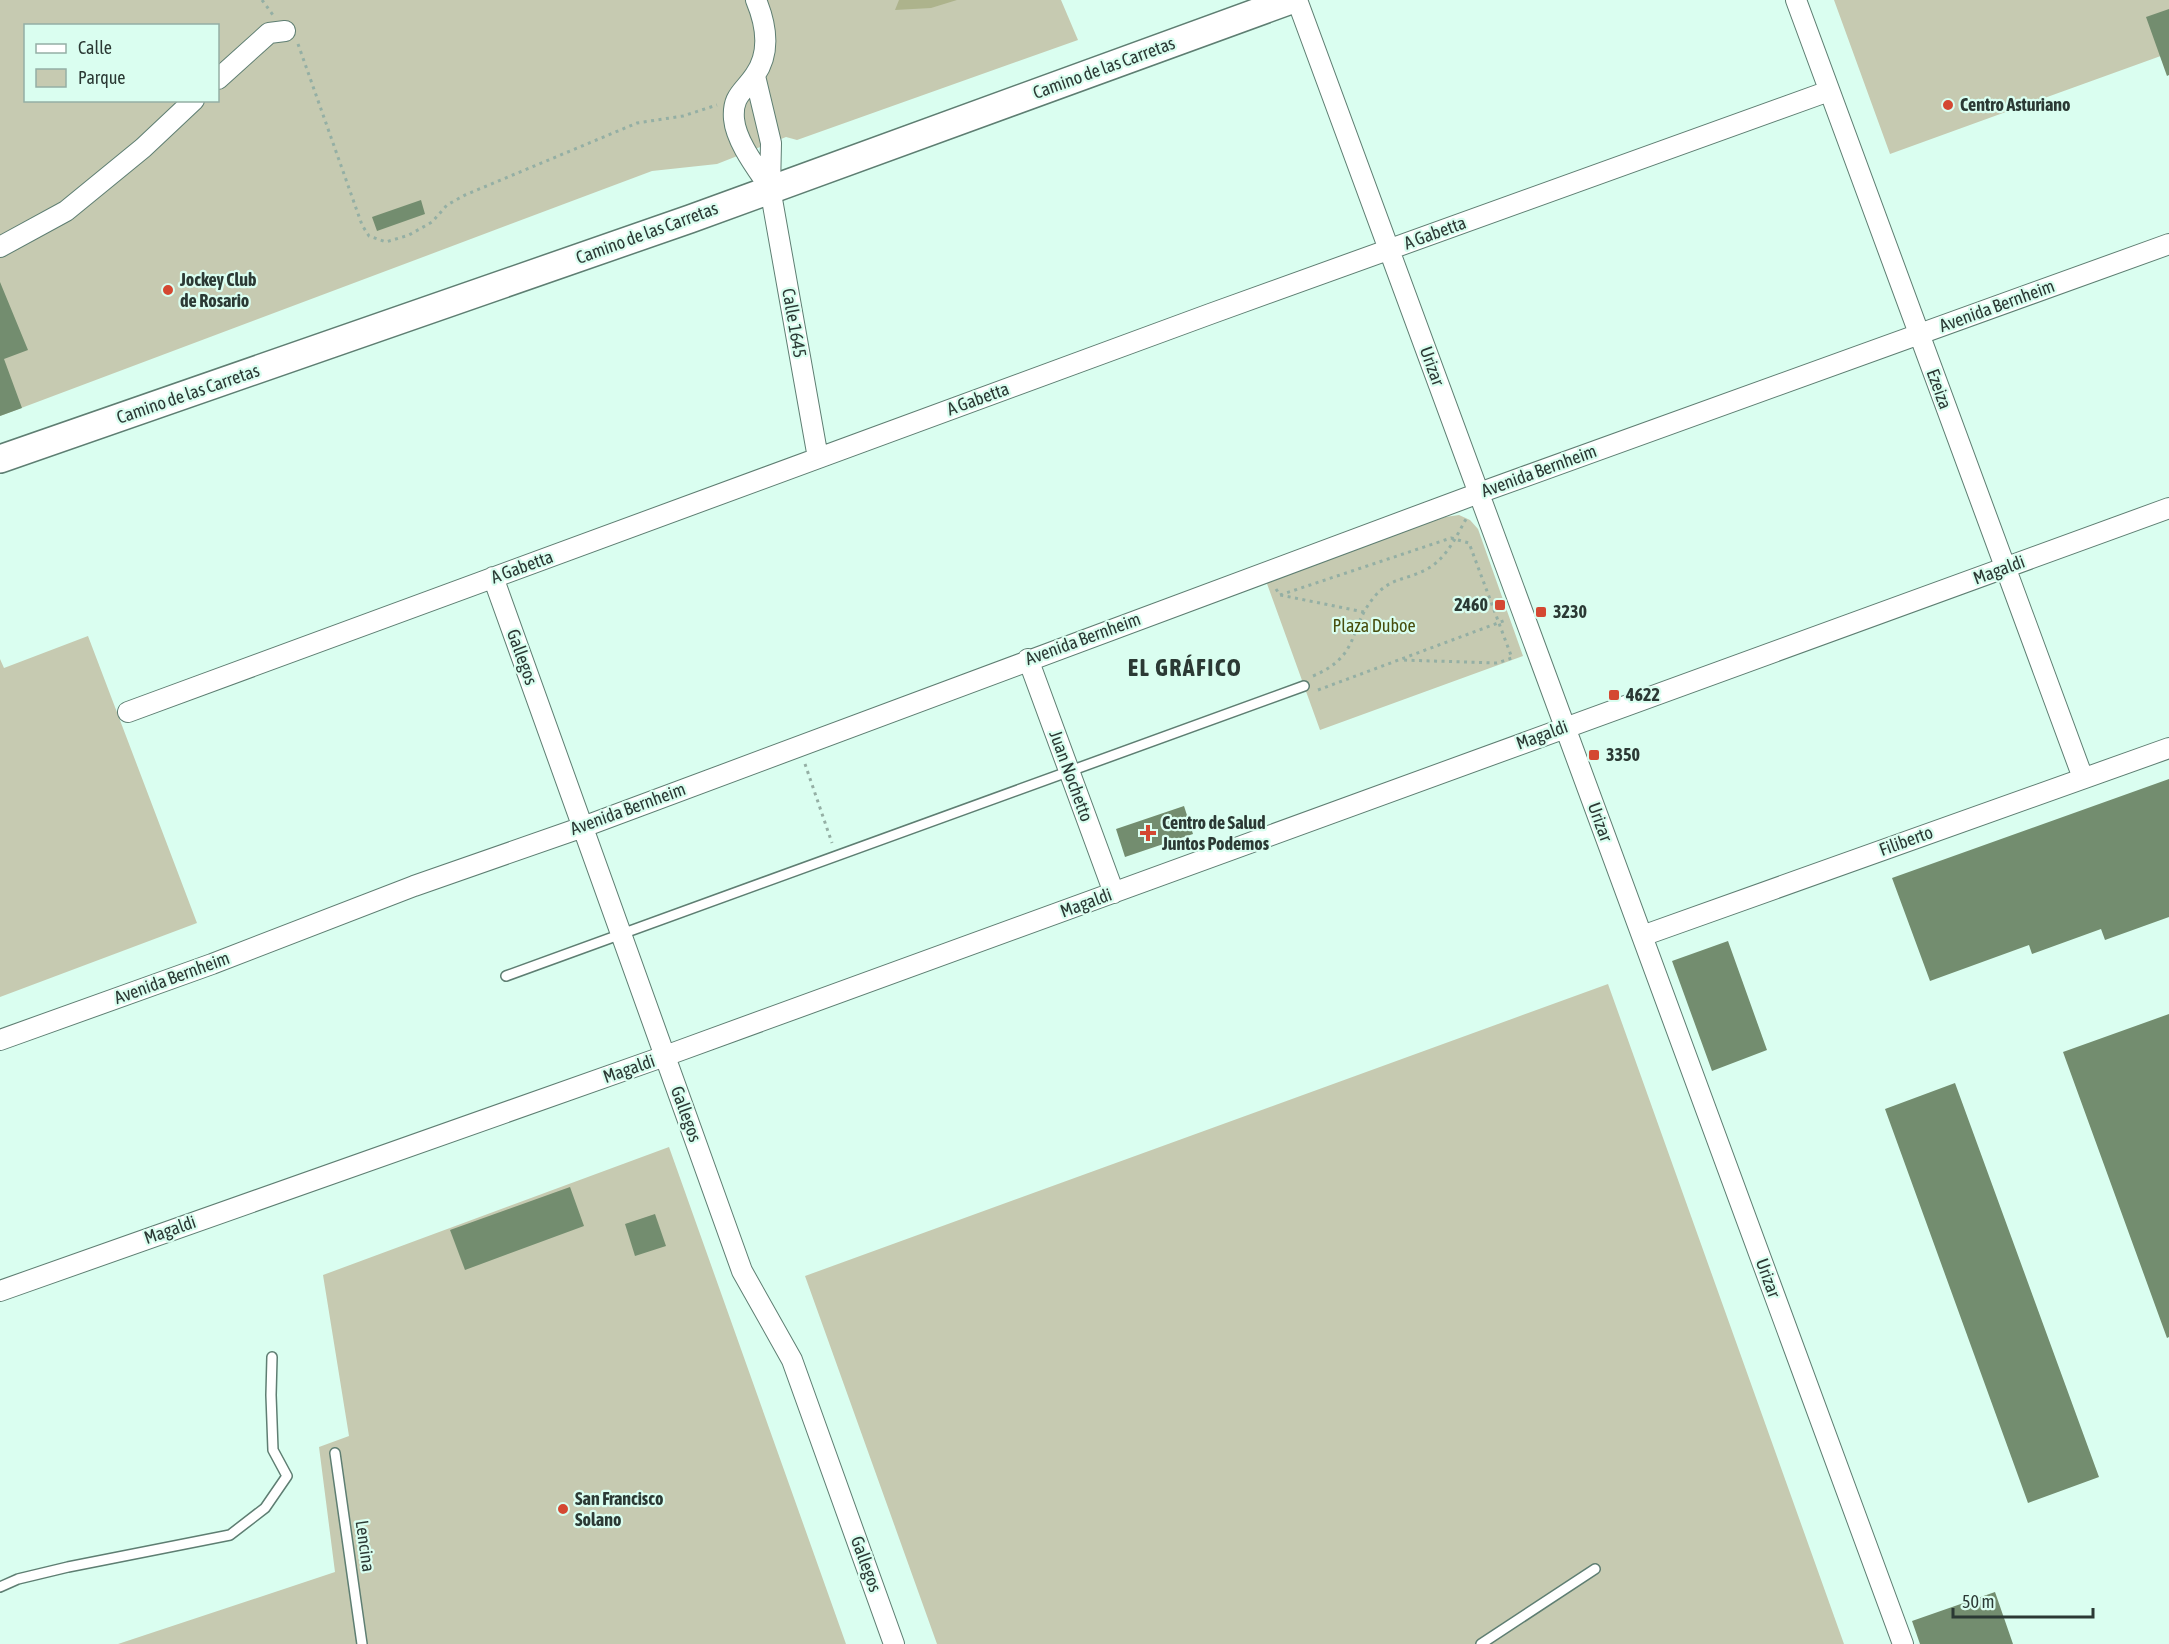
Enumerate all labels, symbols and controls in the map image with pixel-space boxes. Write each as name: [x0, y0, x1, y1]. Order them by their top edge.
legend: [24, 24, 219, 102]
street label: Camino de las Carretas: [1030, 32, 1178, 103]
text: Calle: [78, 37, 112, 58]
text: Parque: [78, 67, 126, 88]
place label: Centro Asturiano: [1960, 94, 2070, 115]
marker: Centro Asturiano: [1941, 98, 1955, 112]
street label: Camino de las Carretas: [573, 197, 721, 268]
street label: A Gabetta: [1401, 212, 1469, 253]
place label: Jockey Club de Rosario: [179, 269, 256, 311]
street label: Avenida Bernheim: [1936, 275, 2057, 336]
marker: Jockey Club de Rosario: [161, 283, 175, 297]
street label: Calle 1645: [778, 286, 811, 359]
street label: Urizar: [1416, 343, 1449, 389]
street label: Camino de las Carretas: [114, 359, 262, 428]
street label: Ezeiza: [1923, 366, 1956, 412]
street label: A Gabetta: [944, 378, 1012, 419]
street label: Avenida Bernheim: [1478, 440, 1599, 501]
street label: A Gabetta: [488, 546, 556, 587]
street label: Magaldi: [1970, 551, 2028, 589]
place label: 2460: [1454, 594, 1488, 615]
marker: 2460: [1493, 598, 1507, 612]
place label: 3230: [1553, 601, 1587, 622]
marker: 3230: [1534, 605, 1548, 619]
street label: Avenida Bernheim: [1022, 608, 1143, 669]
park label: Plaza Duboe: [1332, 615, 1416, 636]
street label: Gallegos: [503, 626, 542, 688]
district label: EL GRÁFICO: [1128, 654, 1242, 681]
place label: 4622: [1625, 684, 1660, 705]
marker: 4622: [1607, 688, 1621, 702]
street label: Magaldi: [1513, 716, 1571, 754]
street label: Juan Nochetto: [1045, 727, 1098, 824]
place label: 3350: [1606, 744, 1640, 765]
marker: 3350: [1587, 748, 1601, 762]
street label: Avenida Bernheim: [567, 778, 688, 839]
street label: Urizar: [1584, 799, 1617, 845]
place label: Centro de Salud Juntos Podemos: [1161, 812, 1270, 854]
street label: Filiberto: [1876, 821, 1936, 860]
marker: Centro de Salud Juntos Podemos: [1139, 824, 1157, 842]
street label: Magaldi: [1057, 884, 1115, 922]
street label: Avenida Bernheim: [111, 947, 232, 1008]
street label: Magaldi: [600, 1050, 658, 1087]
street label: Gallegos: [667, 1083, 706, 1145]
street label: Magaldi: [141, 1211, 199, 1248]
street label: Urizar: [1752, 1255, 1785, 1301]
place label: San Francisco Solano: [575, 1488, 663, 1530]
marker: San Francisco Solano: [556, 1502, 570, 1516]
street label: Lencina: [351, 1519, 379, 1573]
street label: Gallegos: [847, 1533, 886, 1595]
scale bar: [1953, 1581, 2092, 1619]
text: 50 m: [1962, 1591, 1994, 1612]

